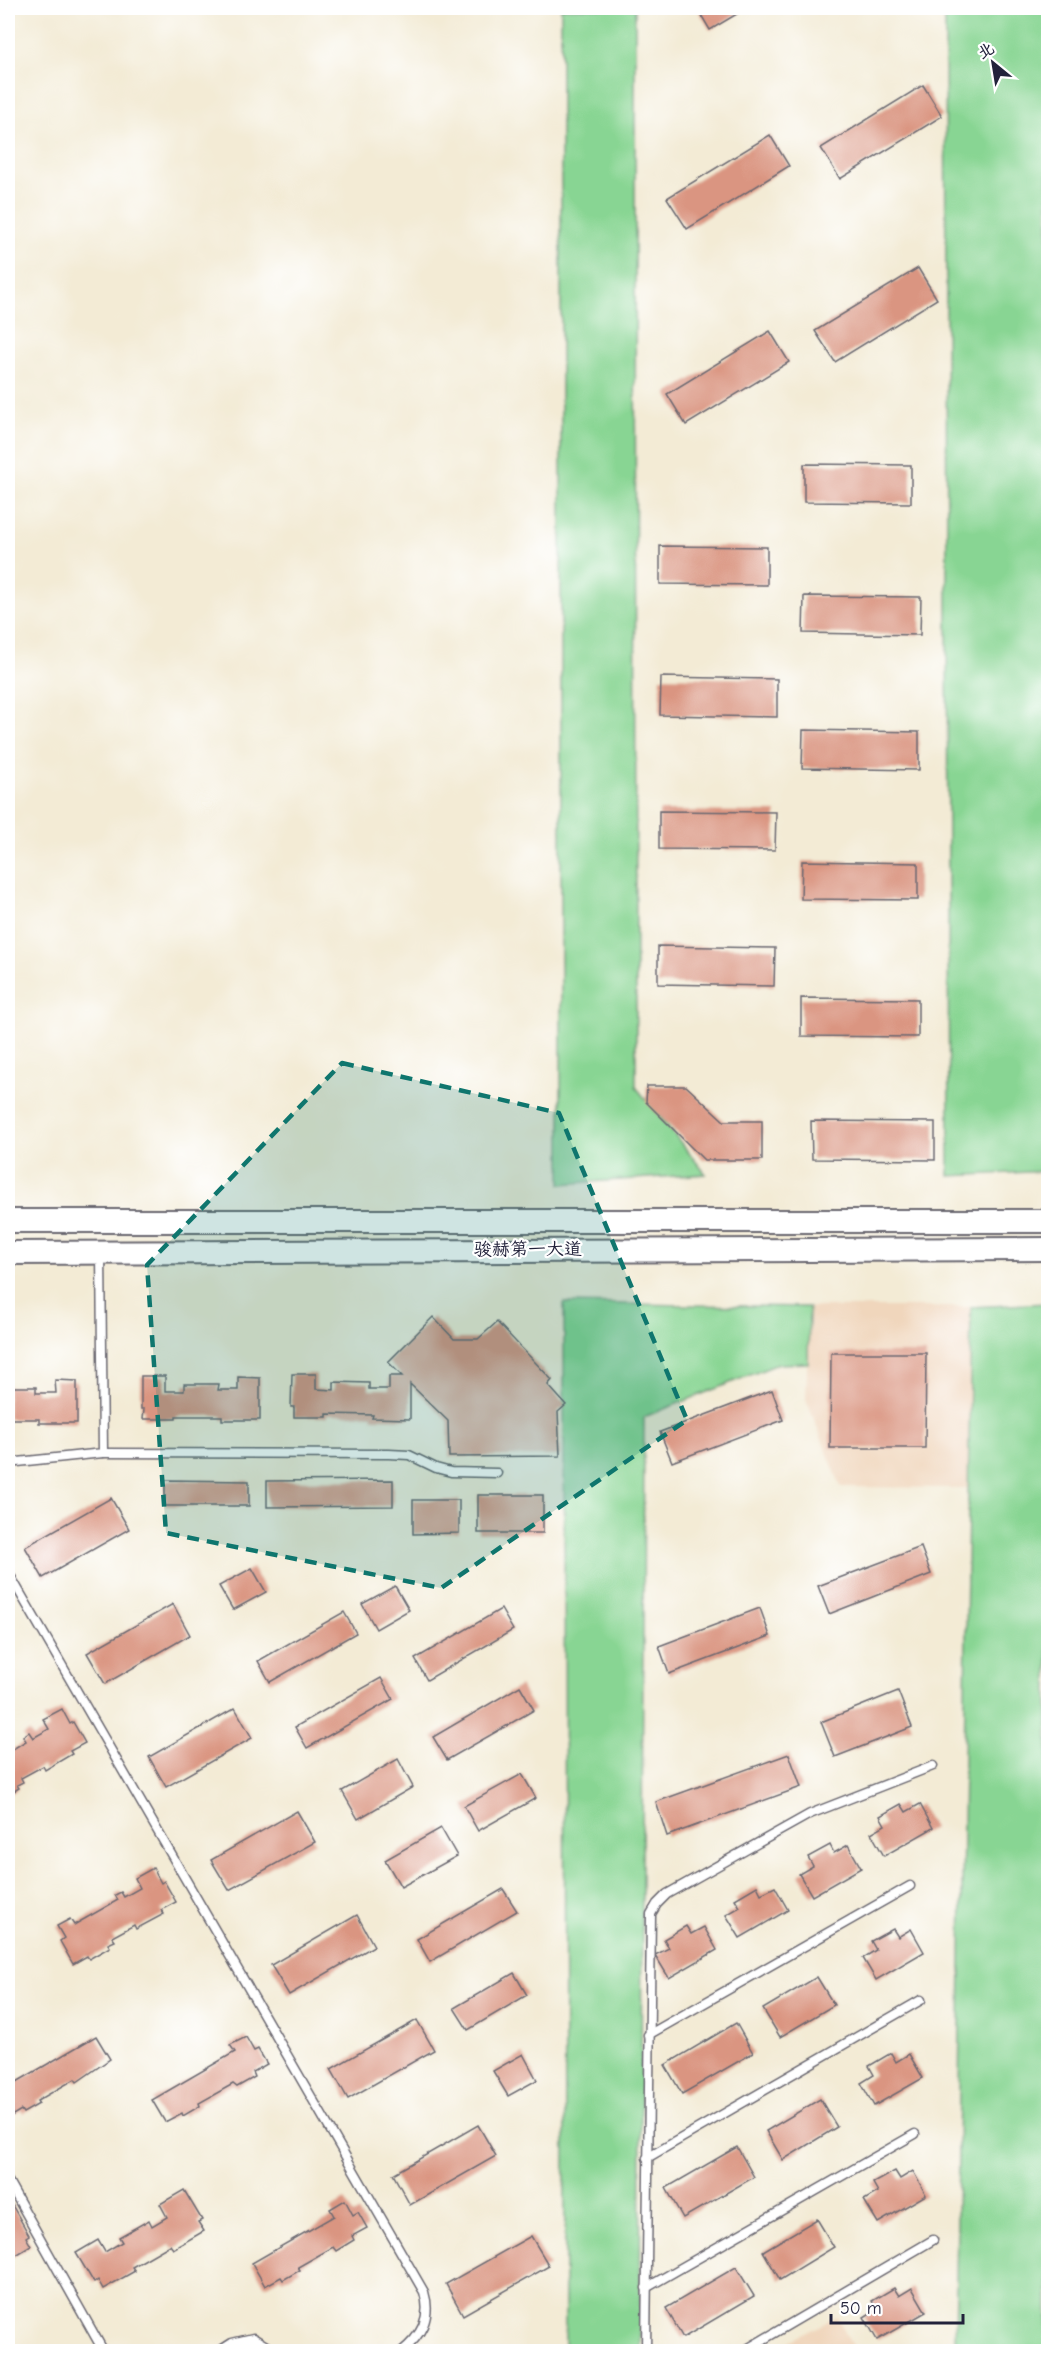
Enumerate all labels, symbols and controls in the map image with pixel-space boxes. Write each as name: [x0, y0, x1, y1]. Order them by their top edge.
north arrow: [963, 33, 1023, 93]
text: 北: [975, 39, 997, 63]
street label: 骏赫第一大道: [474, 1239, 582, 1260]
scale bar: [831, 2287, 963, 2325]
text: 50 m: [840, 2298, 882, 2319]

